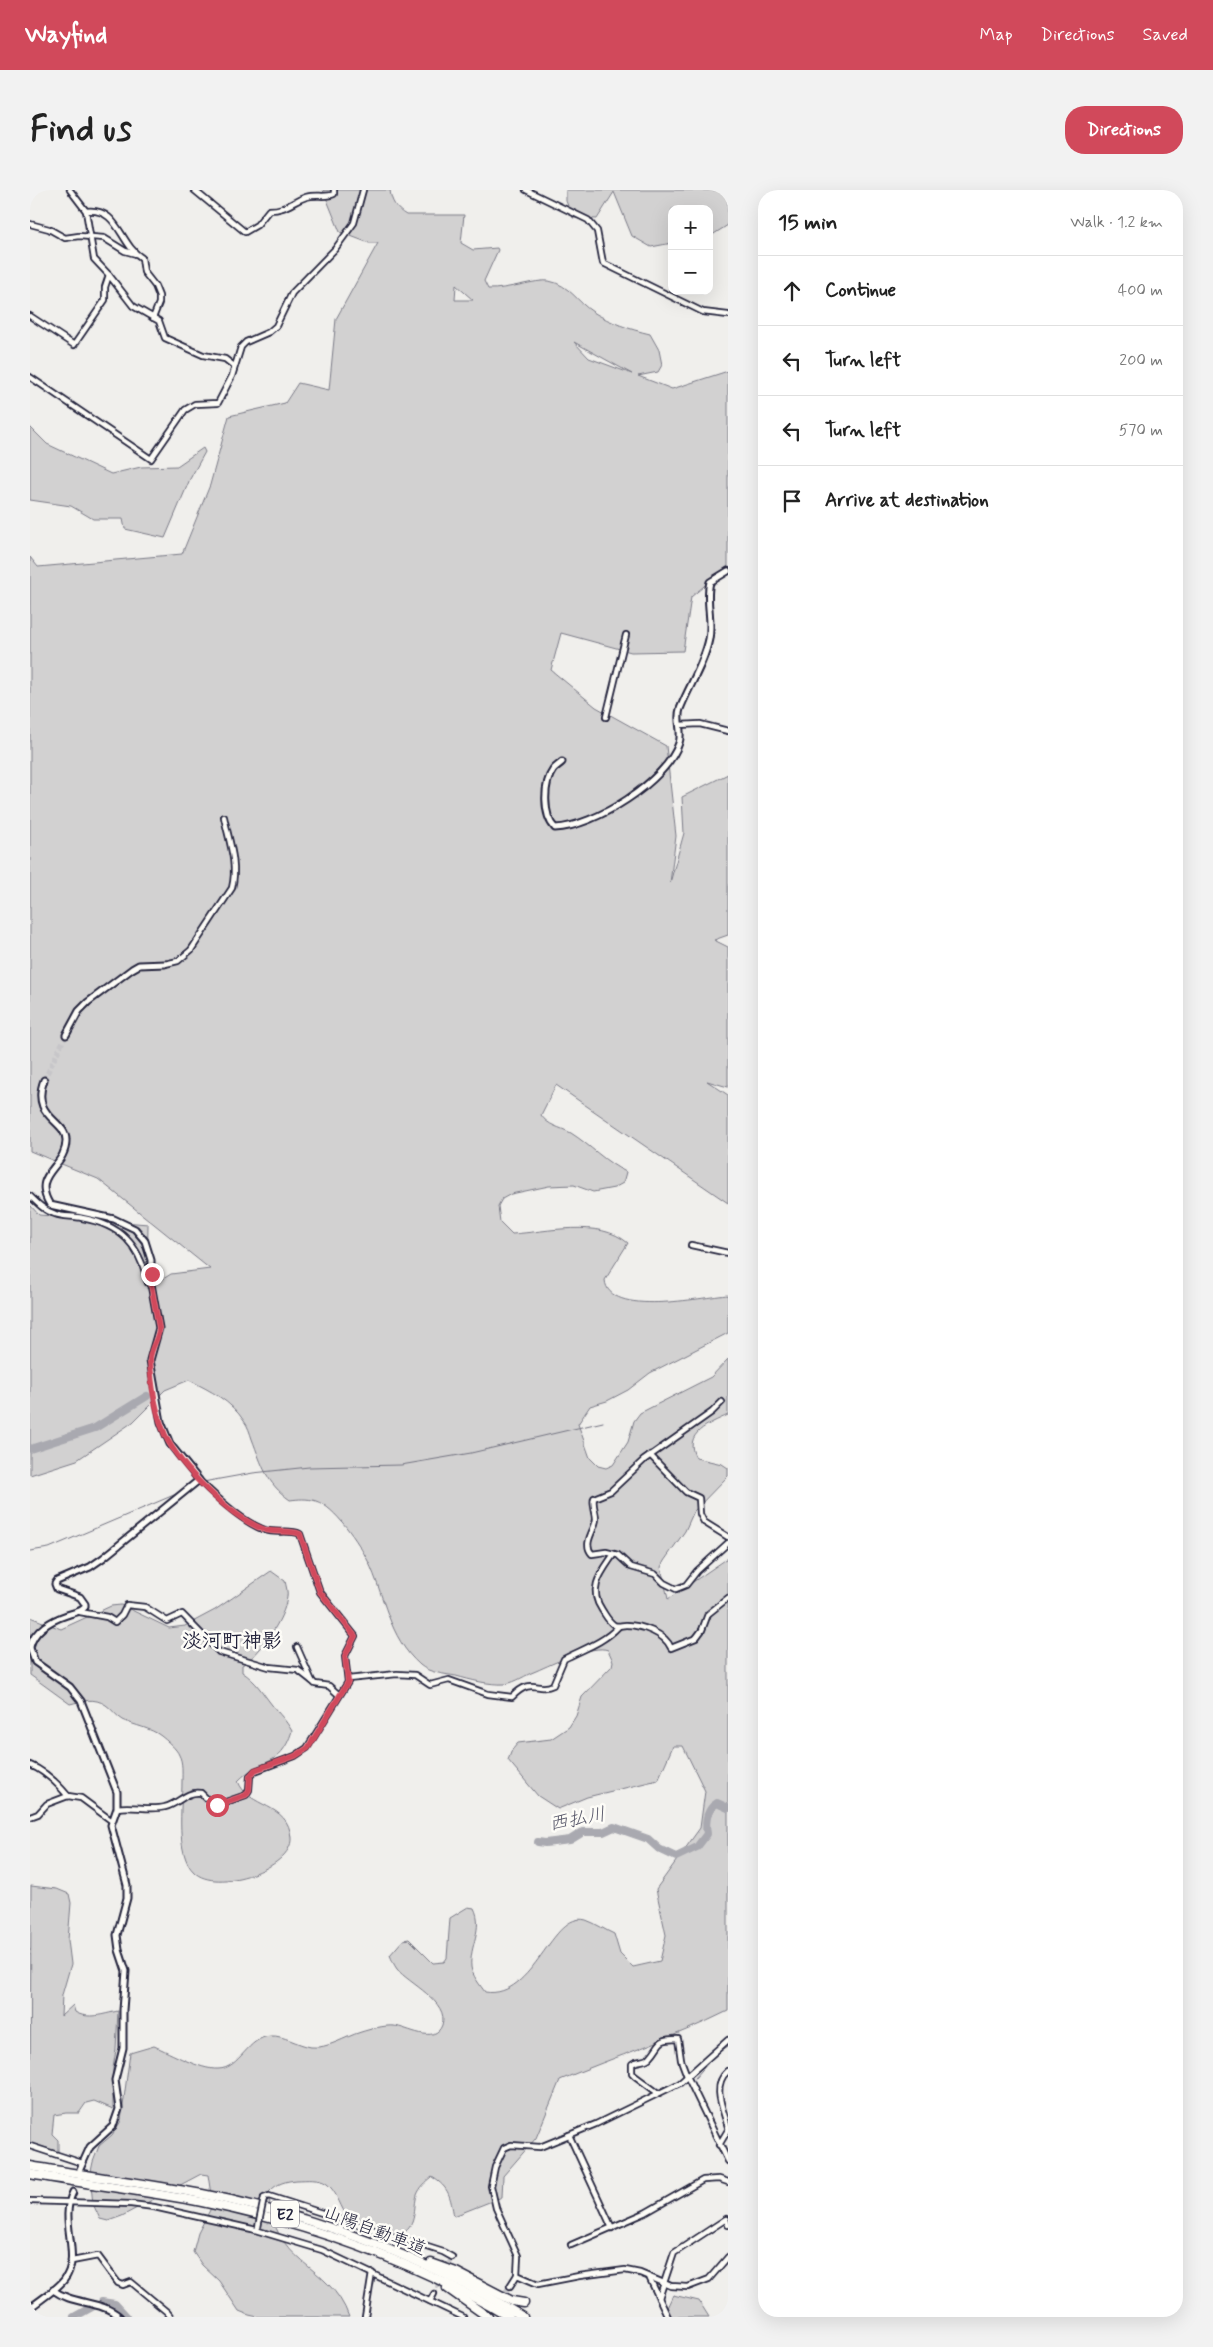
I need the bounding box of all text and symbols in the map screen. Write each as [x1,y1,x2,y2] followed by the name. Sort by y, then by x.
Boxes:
[25,20,107,51] text: Wayfind
[980,23,1013,47] text: Map
[1041,23,1115,47] text: Directions
[1143,23,1188,47] text: Saved
[1065,106,1183,154] button: Directions
[30,107,132,153] text: Find us
[668,205,713,295] map controls
[668,205,713,250] button: +
[778,209,838,237] text: 15 min
[1070,212,1163,233] text: Walk · 1.2 km
[668,250,713,295] button: −
[778,277,806,305] icon: ahead
[825,278,896,303] text: Continue
[1118,280,1163,301] text: 400 m
[778,347,806,375] icon: left
[825,348,901,373] text: Turn left
[1119,350,1163,371] text: 200 m
[778,417,806,445] icon: left
[825,418,901,443] text: Turn left
[1119,420,1163,441] text: 570 m
[778,487,806,515] icon: arrive
[825,488,989,513] text: Arrive at destination
[141,1263,164,1286] route end
[182,1628,282,1655] district label: 淡河町神影
[206,1794,229,1817] route start
[547,1802,608,1837] water label: 西払川
[271,2200,299,2228] road number: E2
[320,2200,429,2261] street label: 山陽自動車道

